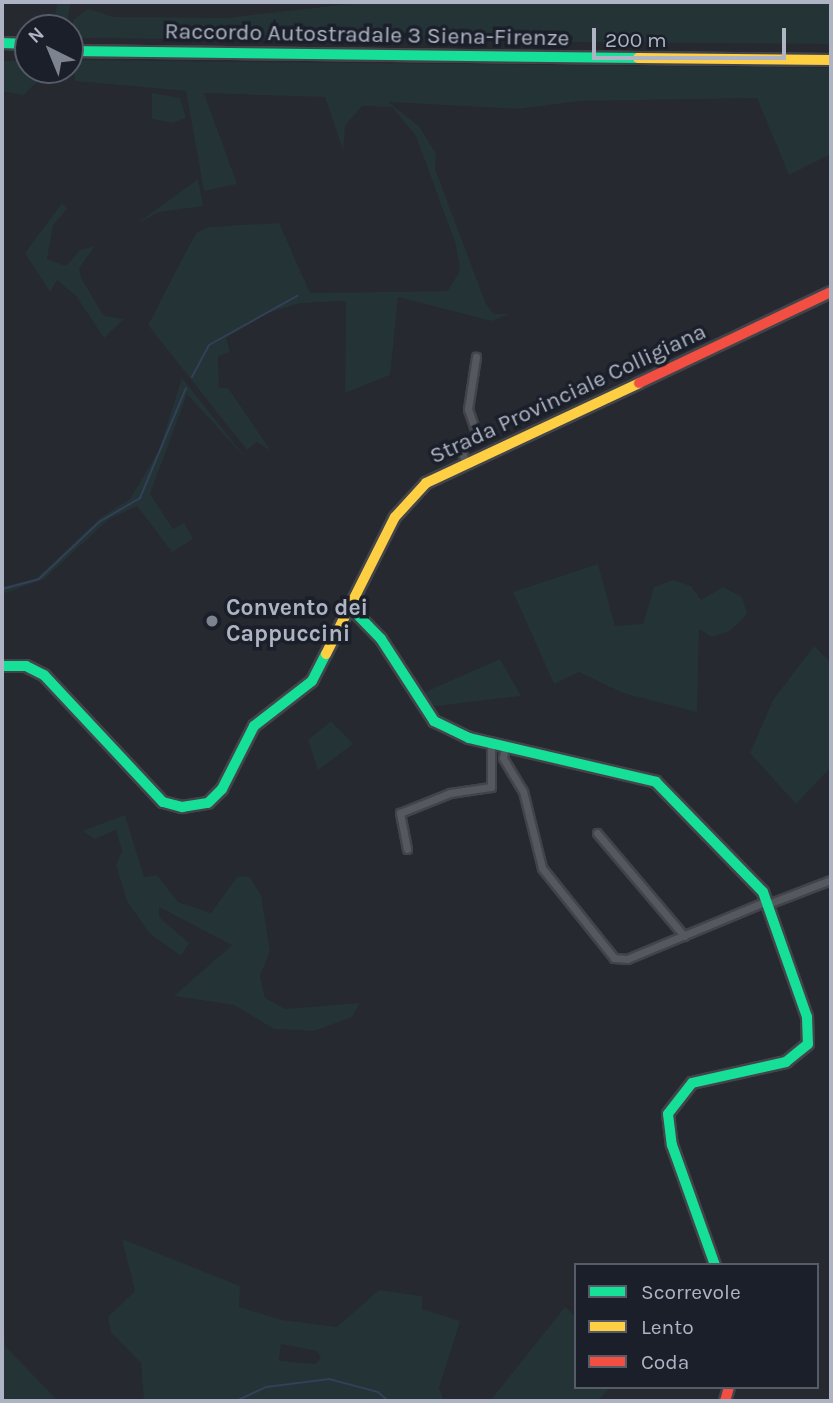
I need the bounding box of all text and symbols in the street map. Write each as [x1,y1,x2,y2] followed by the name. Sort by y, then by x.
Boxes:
[14,14,84,84] north arrow
[595,14,789,58] scale bar
[164,18,570,52] street label: Raccordo Autostradale 3 Siena-Firenze
[24,22,49,48] text: N
[605,28,667,52] text: 200 m
[425,318,711,470] street label: Strada Provinciale Colligiana
[226,594,368,648] place label: Convento dei Cappuccini
[204,613,220,629] marker: Convento dei Cappuccini
[574,1263,819,1389] legend
[641,1280,741,1304] text: Scorrevole
[641,1315,694,1339] text: Lento
[641,1350,689,1374] text: Coda

